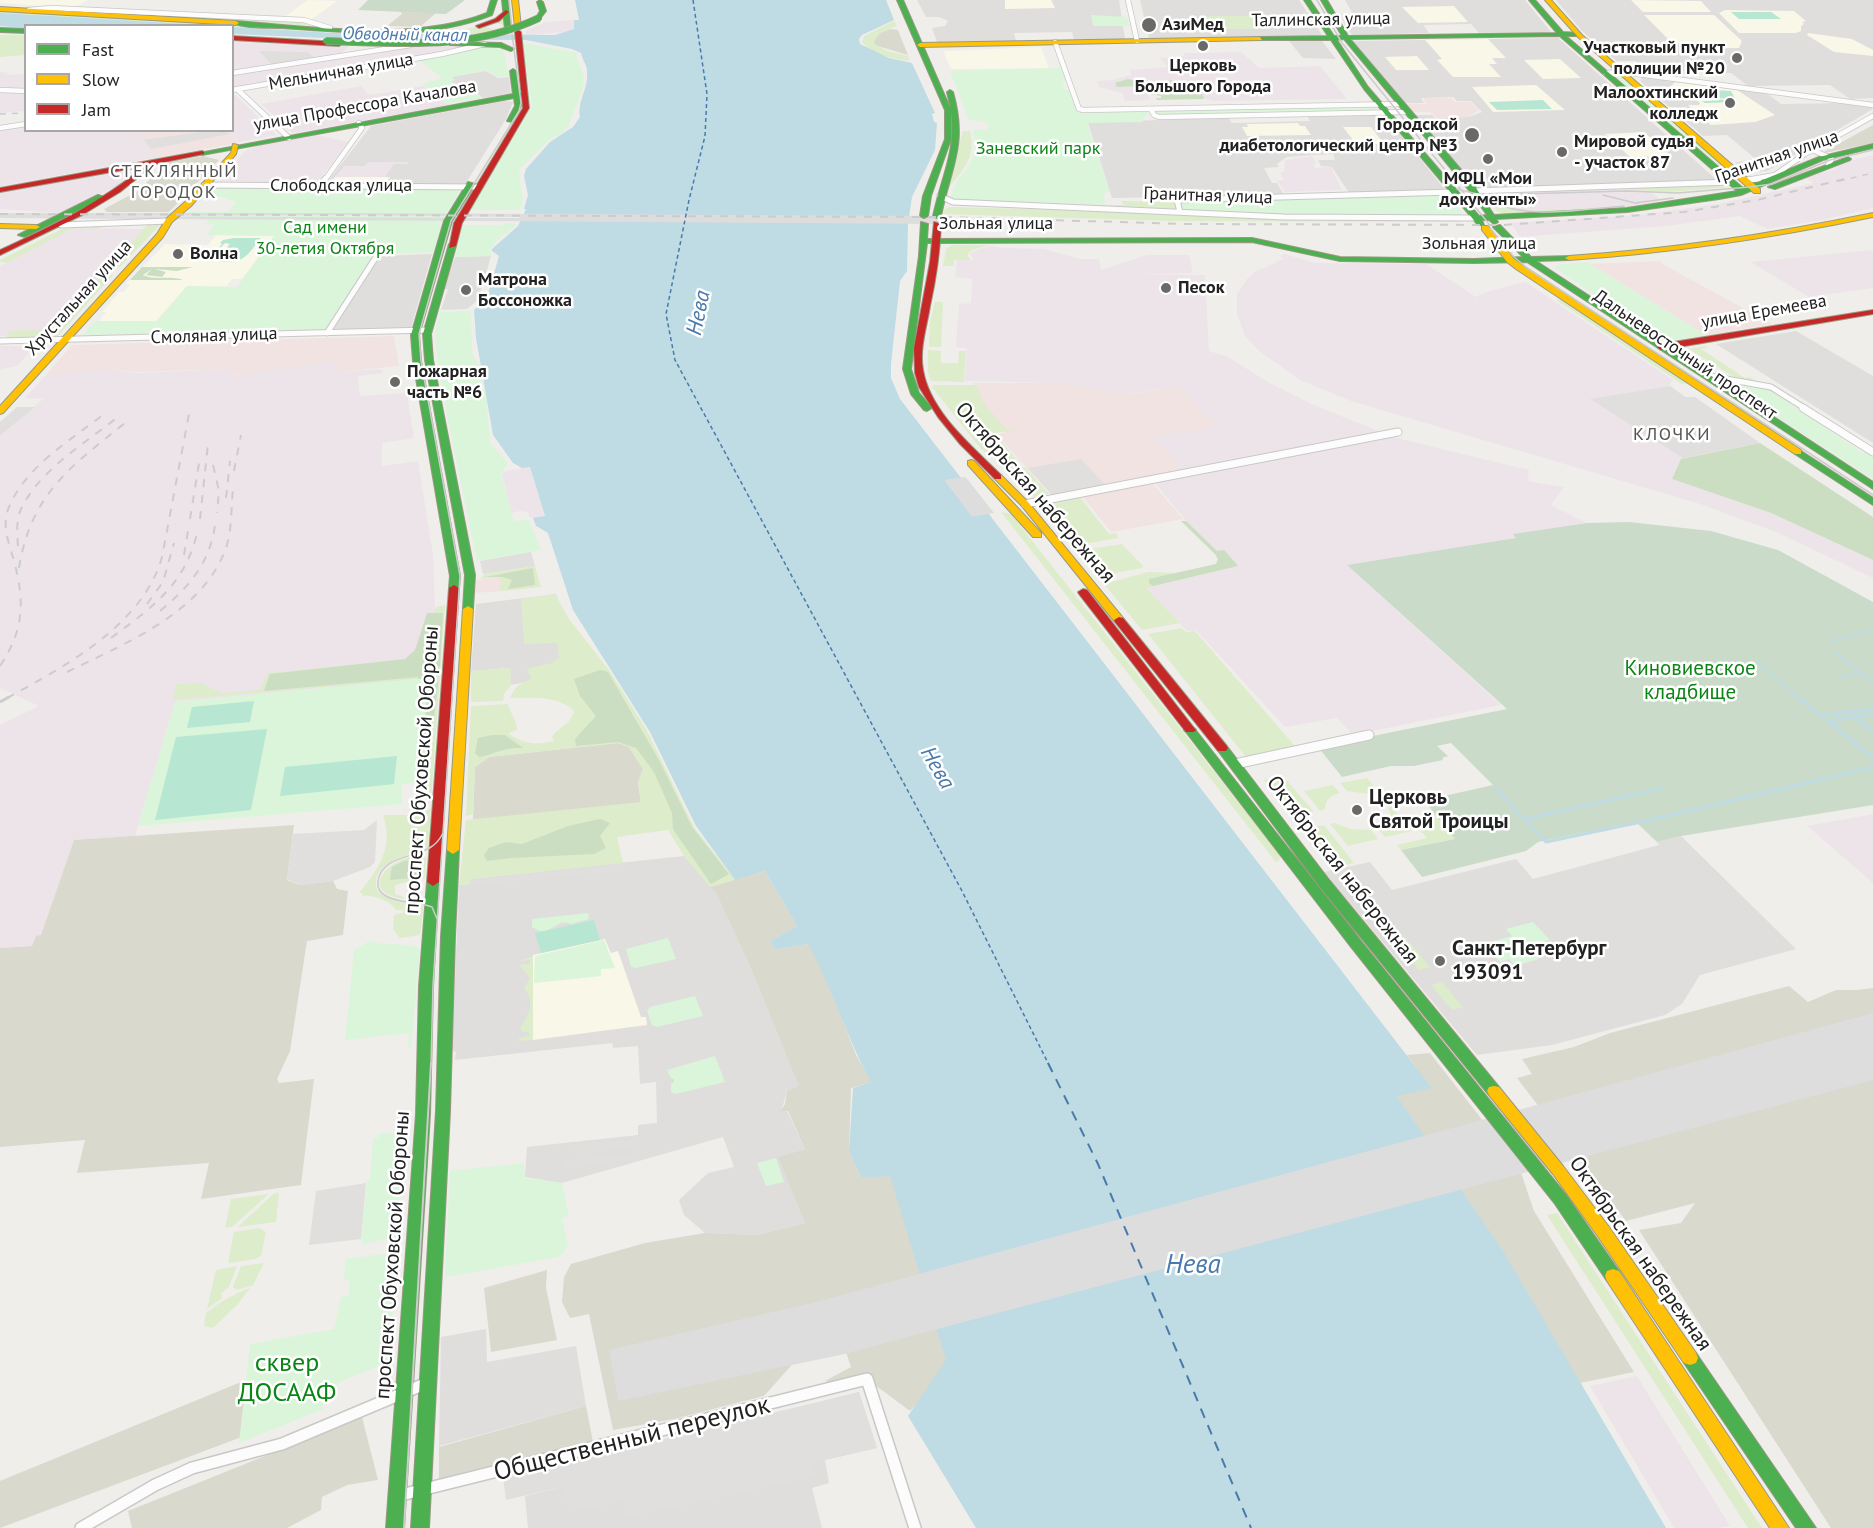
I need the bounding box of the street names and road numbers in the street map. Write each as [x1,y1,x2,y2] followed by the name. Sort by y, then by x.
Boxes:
[1251,8,1391,32] street label: Таллинская улица
[267,49,415,95] street label: Мельничная улица
[252,76,478,136] street label: улица Профессора Качалова
[1712,126,1842,188] street label: Гранитная улица
[270,175,412,197] street label: Слободская улица
[1143,183,1273,209] street label: Гранитная улица
[939,213,1053,235] street label: Зольная улица
[1422,233,1536,255] street label: Зольная улица
[21,236,137,360] street label: Хрустальная улица
[1589,285,1781,425] street label: Дальневосточный проспект
[1700,290,1828,334] street label: улица Еремеева
[150,323,278,349] street label: Смоляная улица
[950,397,1120,589] street label: Октябрьская набережная
[399,625,445,915] street label: проспект Обуховской Обороны
[1261,771,1423,969] street label: Октябрьская набережная
[370,1110,416,1400] street label: проспект Обуховской Обороны
[1563,1152,1717,1356] street label: Октябрьская набережная
[491,1390,773,1488] street label: Общественный переулок

